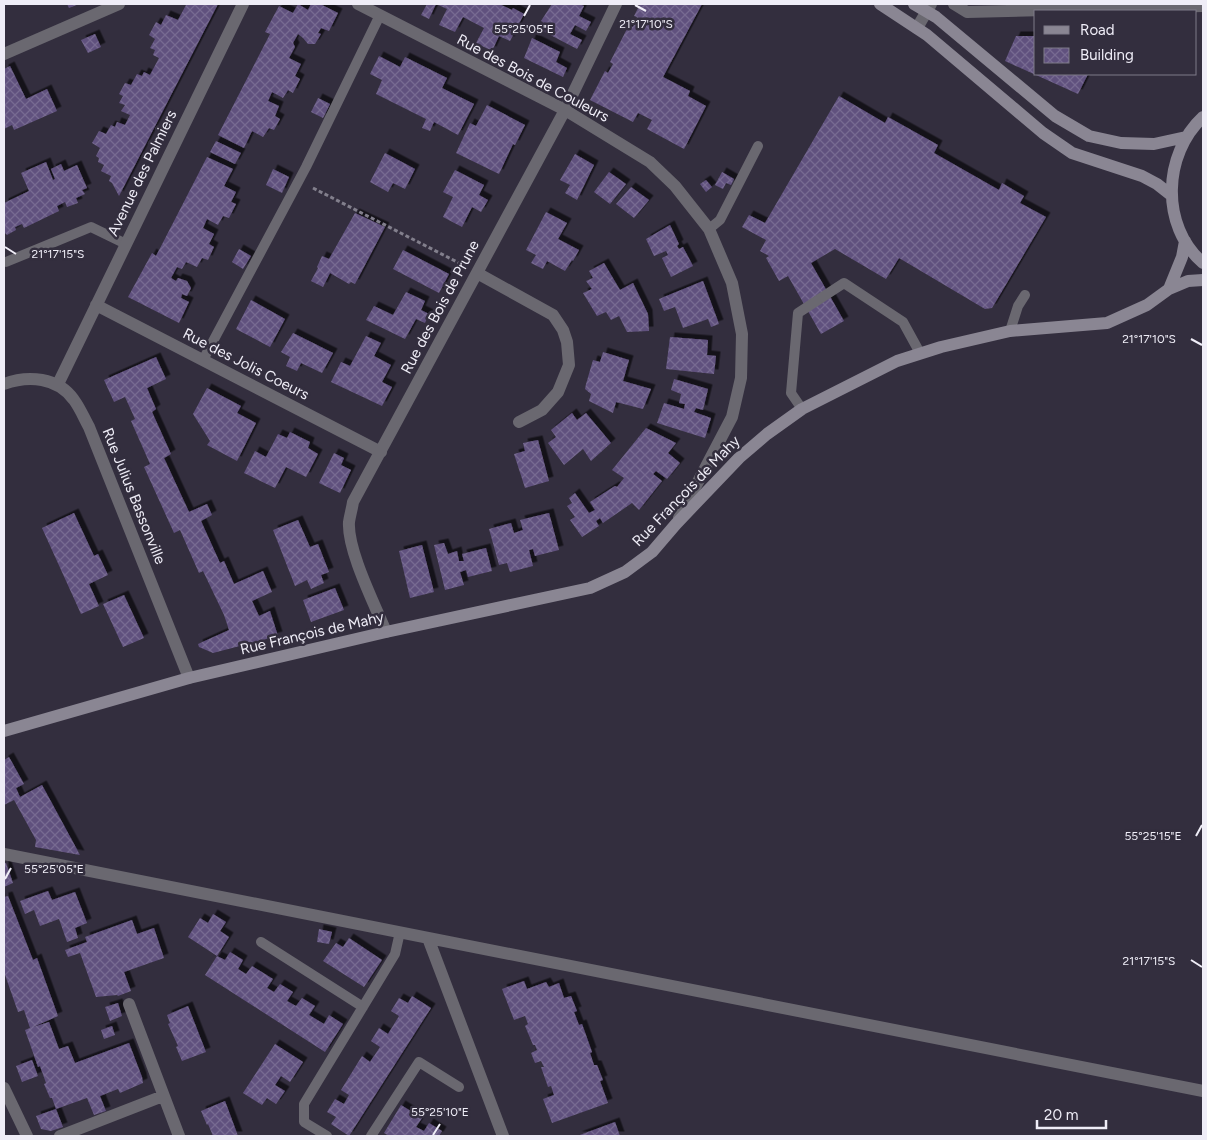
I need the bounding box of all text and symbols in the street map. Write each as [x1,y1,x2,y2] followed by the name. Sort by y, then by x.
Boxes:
[1034,10,1197,75] legend
[619,17,673,31] text: 21°17'10"S
[1080,21,1115,39] text: Road
[494,22,554,36] text: 55°25'05"E
[454,30,612,126] street label: Rue des Bois de Couleurs
[1080,46,1134,64] text: Building
[104,107,180,239] street label: Avenue des Palmiers
[397,237,483,377] street label: Rue des Bois de Prune
[32,247,84,261] text: 21°17'15"S
[180,324,312,404] street label: Rue des Jolis Coeurs
[1122,332,1176,346] text: 21°17'10"S
[98,425,170,567] street label: Rue Julius Bassonville
[629,432,744,550] street label: Rue François de Mahy
[238,608,386,658] street label: Rue François de Mahy
[1124,829,1182,843] text: 55°25'15"E
[24,862,84,876] text: 55°25'05"E
[1123,954,1175,968] text: 21°17'15"S
[1037,1098,1106,1130] scale bar
[411,1105,469,1119] text: 55°25'10"E
[1044,1106,1078,1124] text: 20 m

